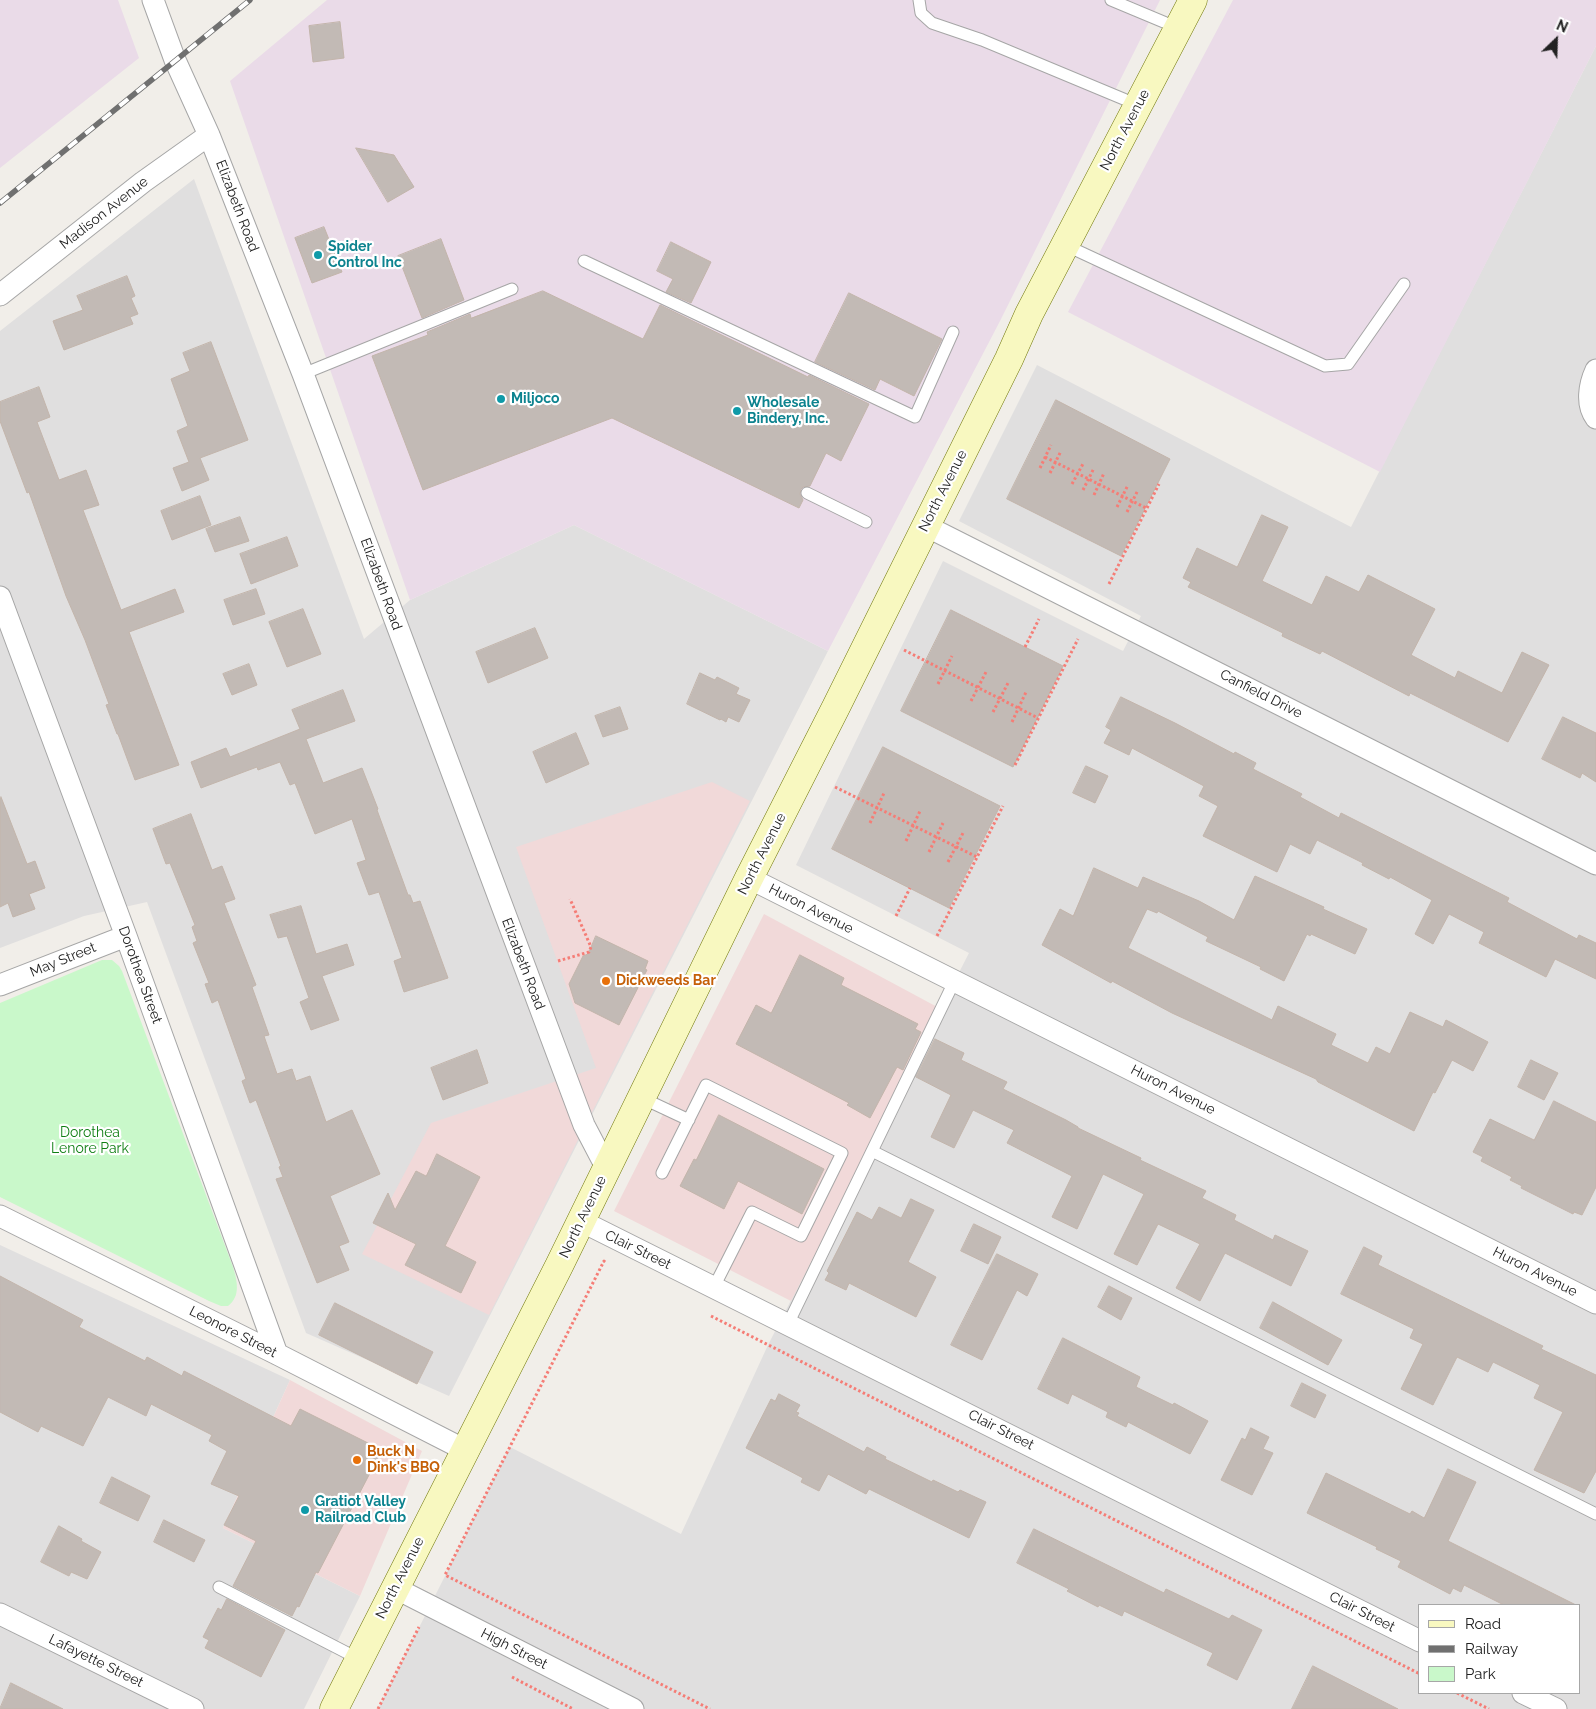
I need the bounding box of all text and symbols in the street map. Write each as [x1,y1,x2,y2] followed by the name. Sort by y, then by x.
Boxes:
[1531,15,1581,65] north arrow
[1554,17,1570,36] text: N
[1097,87,1153,173] street label: North Avenue
[212,158,262,254] street label: Elizabeth Road
[56,173,152,253] street label: Madison Avenue
[328,239,402,272] place label: Spider Control Inc
[312,249,324,261] marker: Spider Control Inc
[511,391,560,407] place label: Miljoco
[495,393,507,405] marker: Miljoco
[747,395,828,428] place label: Wholesale Bindery, Inc.
[731,405,743,417] marker: Wholesale Bindery, Inc.
[915,447,971,535] street label: North Avenue
[357,536,405,632] street label: Elizabeth Road
[1217,666,1305,722] street label: Canfield Drive
[734,810,790,898] street label: North Avenue
[766,881,856,937] street label: Huron Avenue
[498,916,548,1012] street label: Elizabeth Road
[115,924,165,1026] street label: Dorothea Street
[28,939,98,981] street label: May Street
[616,973,716,989] place label: Dickweeds Bar
[600,975,612,987] marker: Dickweeds Bar
[1128,1062,1218,1118] street label: Huron Avenue
[51,1125,129,1158] park label: Dorothea Lenore Park
[556,1173,610,1261] street label: North Avenue
[602,1227,674,1273] street label: Clair Street
[1490,1244,1580,1300] street label: Huron Avenue
[186,1303,280,1361] street label: Leonore Street
[965,1406,1037,1454] street label: Clair Street
[367,1444,440,1476] place label: Buck N Dink's BBQ
[351,1454,363,1466] marker: Buck N Dink's BBQ
[315,1494,406,1526] place label: Gratiot Valley Railroad Club
[299,1504,311,1516] marker: Gratiot Valley Railroad Club
[372,1534,428,1622] street label: North Avenue
[1326,1588,1398,1636] street label: Clair Street
[1418,1604,1581,1694] legend
[1465,1615,1501,1633] text: Road
[478,1625,550,1673] street label: High Street
[46,1631,146,1691] street label: Lafayette Street
[1465,1640,1518,1658] text: Railway
[1465,1665,1496,1683] text: Park

